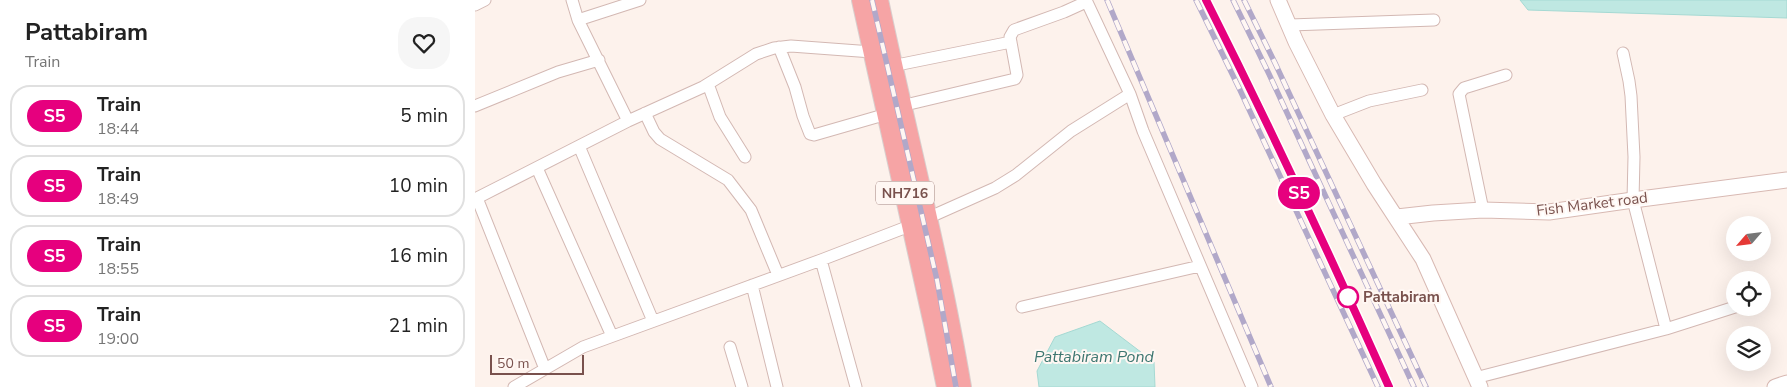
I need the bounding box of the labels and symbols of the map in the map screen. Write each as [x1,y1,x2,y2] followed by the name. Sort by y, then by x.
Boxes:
[1277,177,1321,209] line badge: S5
[876,182,934,204] road number: NH716
[1535,187,1649,221] street label: Fish Market road
[1726,216,1771,261] north arrow
[1337,286,1359,308] marker: Pattabiram
[1363,287,1440,307] place label: Pattabiram
[1034,346,1155,368] water label: Pattabiram Pond
[490,352,584,375] scale bar

